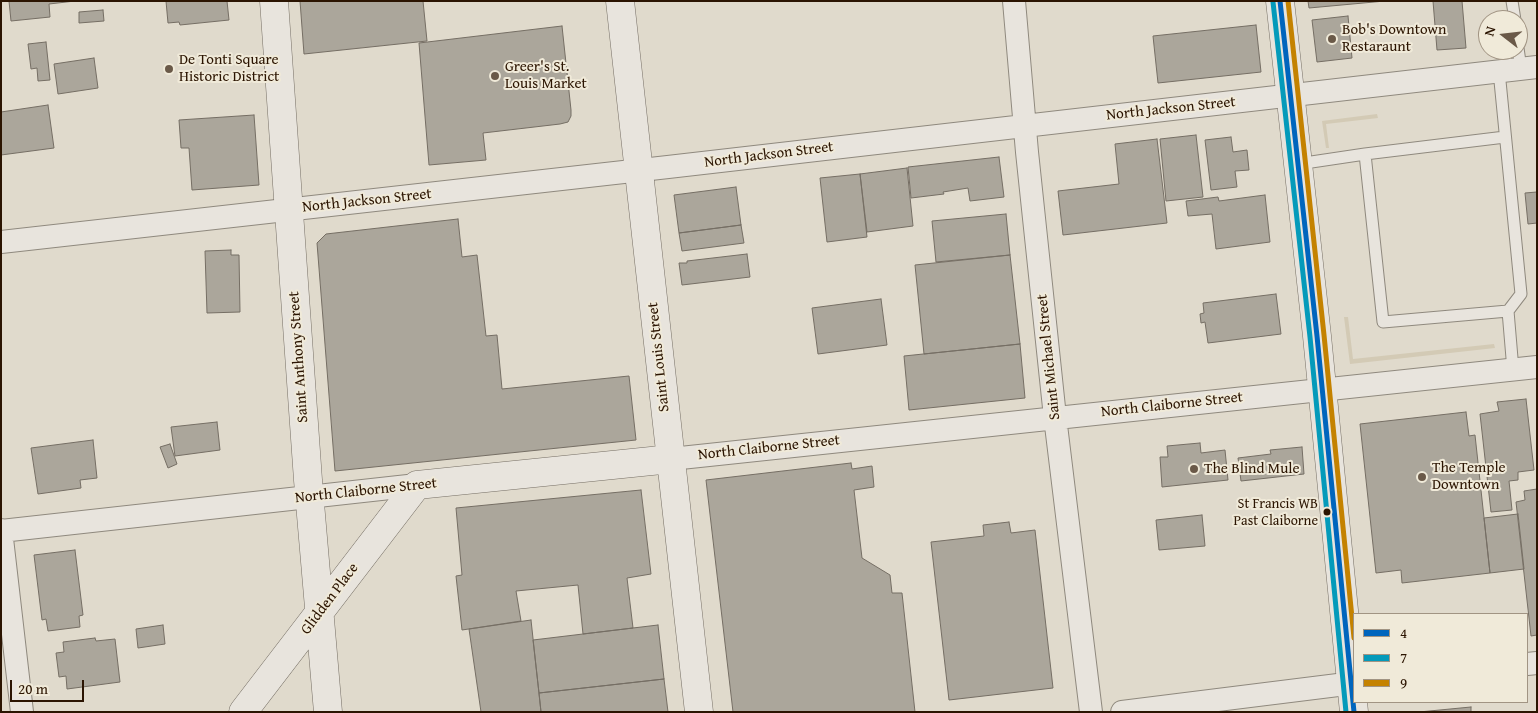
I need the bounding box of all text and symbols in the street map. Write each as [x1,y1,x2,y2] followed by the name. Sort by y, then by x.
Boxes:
[1478,10,1528,60] north arrow
[1342,21,1446,56] place label: Bob's Downtown Restaraunt
[1479,24,1500,38] text: N
[1326,33,1338,45] marker: Bob's Downtown Restaraunt
[179,51,279,86] place label: De Tonti Square Historic District
[505,58,587,93] place label: Greer's St. Louis Market
[163,63,175,75] marker: De Tonti Square Historic District
[489,70,501,82] marker: Greer's St. Louis Market
[1106,93,1236,125] street label: North Jackson Street
[703,138,835,172] street label: North Jackson Street
[302,185,432,217] street label: North Jackson Street
[285,291,313,423] street label: Saint Anthony Street
[1033,293,1065,421] street label: Saint Michael Street
[644,301,674,413] street label: Saint Louis Street
[1100,389,1244,421] street label: North Claiborne Street
[697,432,841,464] street label: North Claiborne Street
[1432,459,1506,494] place label: The Temple Downtown
[1204,460,1299,478] place label: The Blind Mule
[1188,463,1200,475] marker: The Blind Mule
[1416,471,1428,483] marker: The Temple Downtown
[294,475,438,507] street label: North Claiborne Street
[1234,496,1318,528] place label: St Francis WB Past Claiborne
[1322,507,1332,517] marker: St Francis WB Past Claiborne
[297,560,363,638] street label: Glidden Place
[1353,613,1528,703] legend
[1400,622,1407,643] text: 4
[1400,647,1407,668] text: 7
[12,670,86,702] scale bar
[1400,672,1407,693] text: 9
[18,678,48,699] text: 20 m

